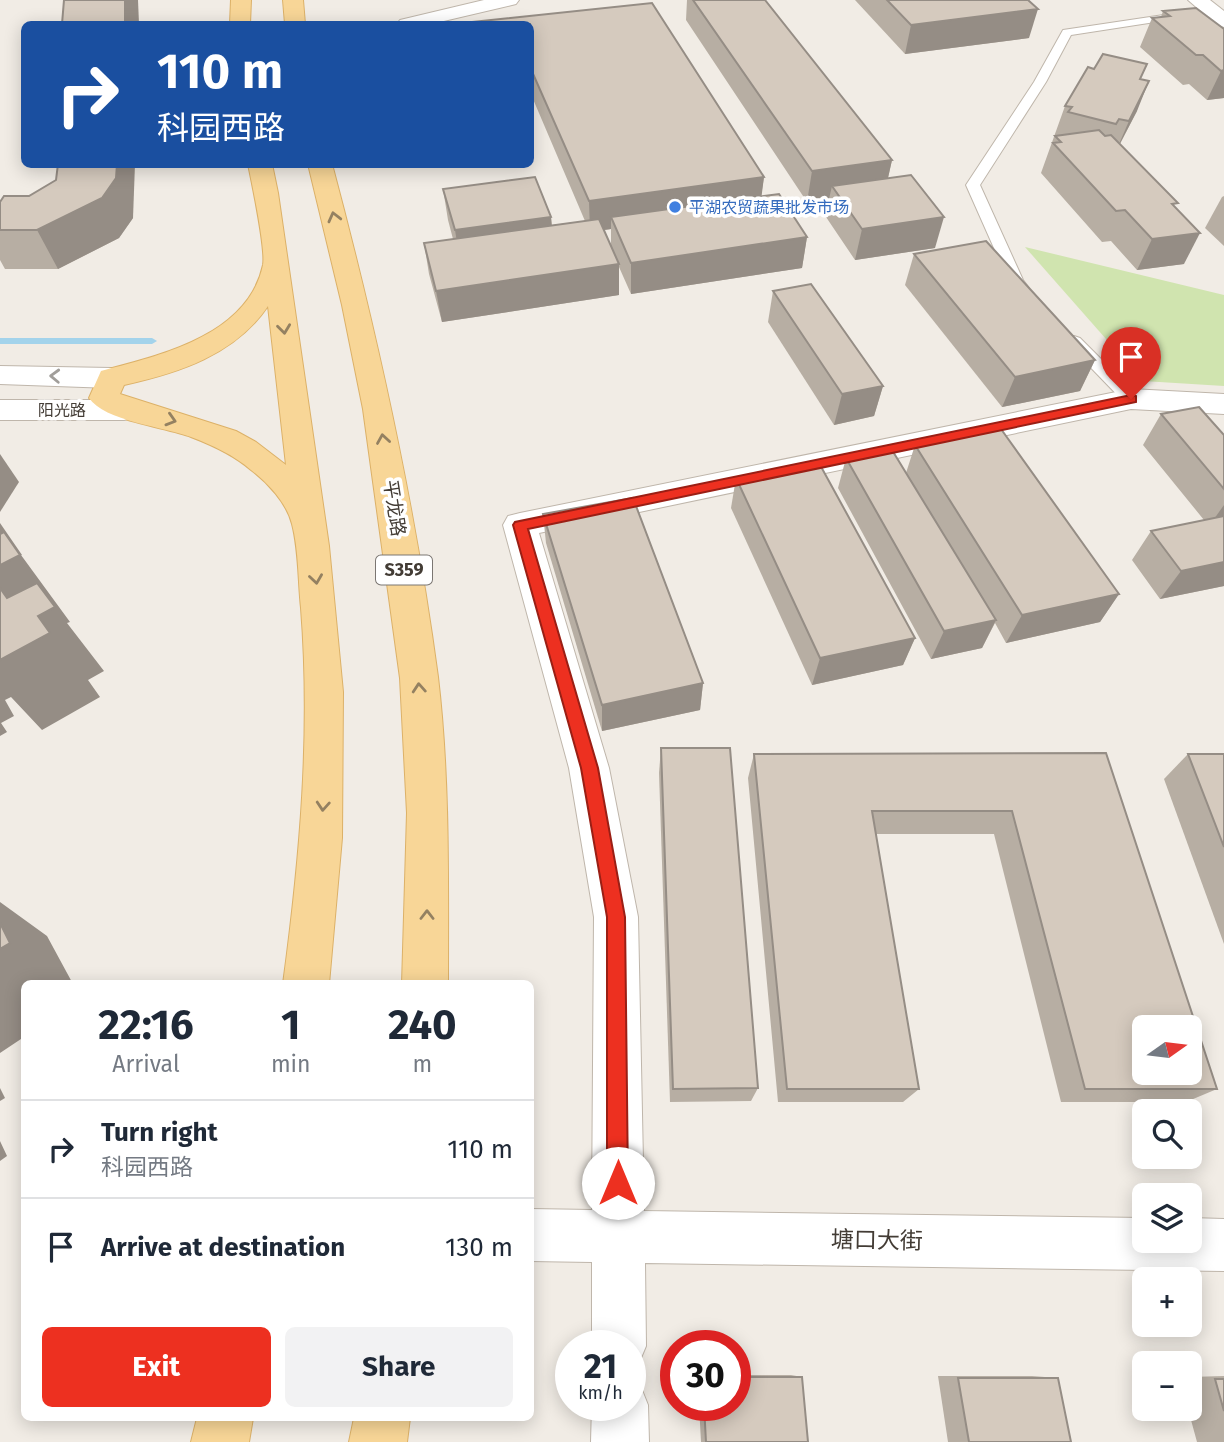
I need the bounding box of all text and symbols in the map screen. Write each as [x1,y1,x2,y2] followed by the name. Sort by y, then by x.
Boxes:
[157,42,283,101] text: 110 m
[42,49,133,140] icon: right
[157,109,285,147] text: 科园西路
[689,198,849,217] place label: 平湖农贸蔬果批发市场
[667,199,683,215] marker: 平湖农贸蔬果批发市场
[328,211,342,223] one-way arrow
[276,323,291,335] one-way arrow
[1101,327,1161,399] pin
[1112,338,1150,376] icon: arrive
[50,368,60,384] one-way arrow
[38,401,86,420] street label: 阳光路
[165,412,177,427] one-way arrow
[376,433,391,445] one-way arrow
[379,478,410,538] street label: 平龙路
[376,556,432,584] road number: S359
[309,573,324,585] one-way arrow
[412,682,427,693] one-way arrow
[315,801,330,812] one-way arrow
[419,910,435,920] one-way arrow
[98,1000,194,1050] text: 22:16
[281,1000,300,1050] text: 1
[388,1000,457,1050] text: 240
[1132,1015,1202,1085] north arrow
[1132,1015,1202,1421] map controls
[112,1050,180,1078] text: Arrival
[271,1050,311,1078] text: min
[412,1050,432,1078] text: m
[1132,1099,1202,1169] button: search
[101,1117,218,1148] text: Turn right
[42,1130,80,1168] icon: right
[447,1134,513,1165] text: 110 m
[581,1146,655,1220] position arrow
[101,1153,193,1181] text: 科园西路
[1132,1183,1202,1253] button: layers
[831,1225,923,1255] street label: 塘口大街
[42,1228,80,1266] icon: arrive
[101,1232,345,1263] text: Arrive at destination
[445,1232,513,1263] text: 130 m
[1132,1267,1202,1337] button: +
[42,1327,271,1407] button: Exit
[285,1327,513,1407] button: Share
[660,1330,751,1421] speed limit sign: 30
[584,1345,617,1387] text: 21
[1132,1351,1202,1421] button: −
[578,1382,623,1404] text: km/h

